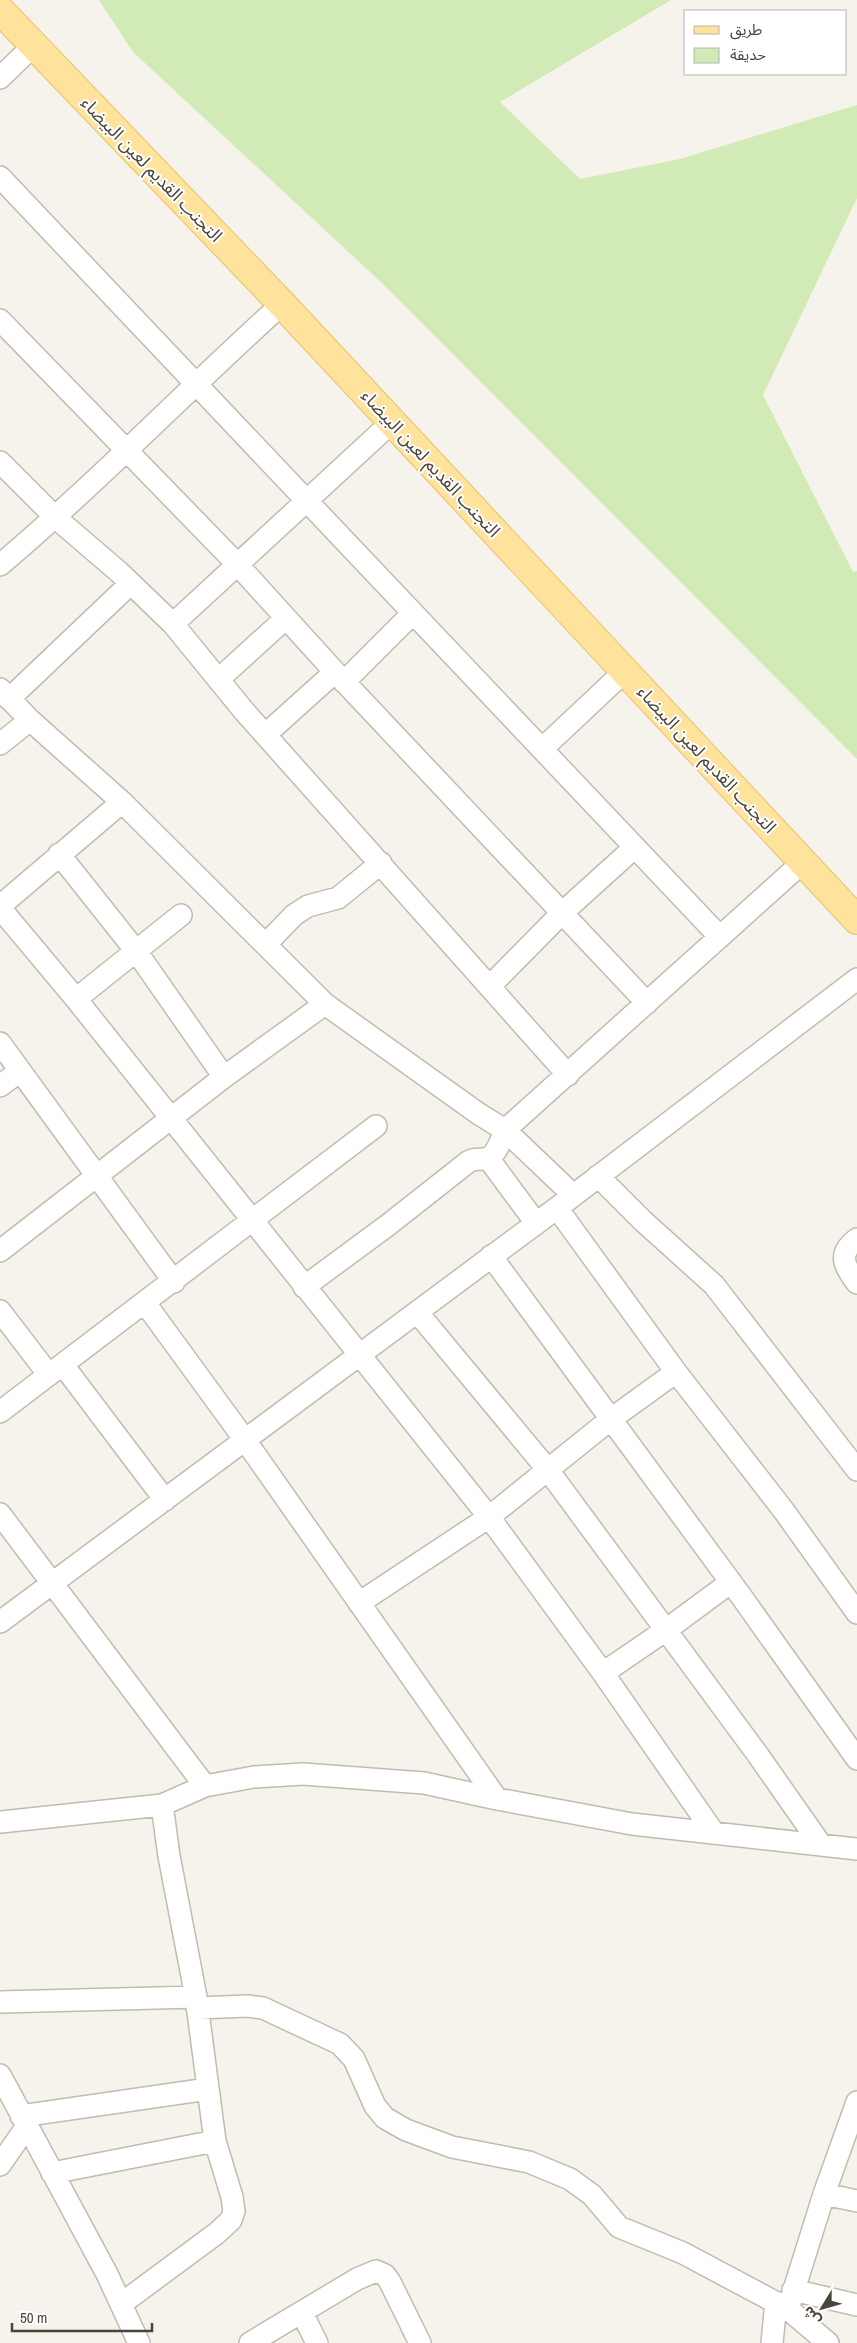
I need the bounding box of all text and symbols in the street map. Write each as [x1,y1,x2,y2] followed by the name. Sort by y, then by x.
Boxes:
[684,10,847,75] legend
[730,19,762,40] text: طريق
[730,44,766,65] text: حديقة
[75,91,228,248] street label: التجنب القديم لعين البيضاء
[355,384,506,543] street label: التجنب القديم لعين البيضاء
[631,680,782,839] street label: التجنب القديم لعين البيضاء
[797,2283,847,2333] north arrow
[12,2300,152,2332] scale bar
[799,2303,825,2329] text: ش
[20,2307,47,2328] text: 50 m

